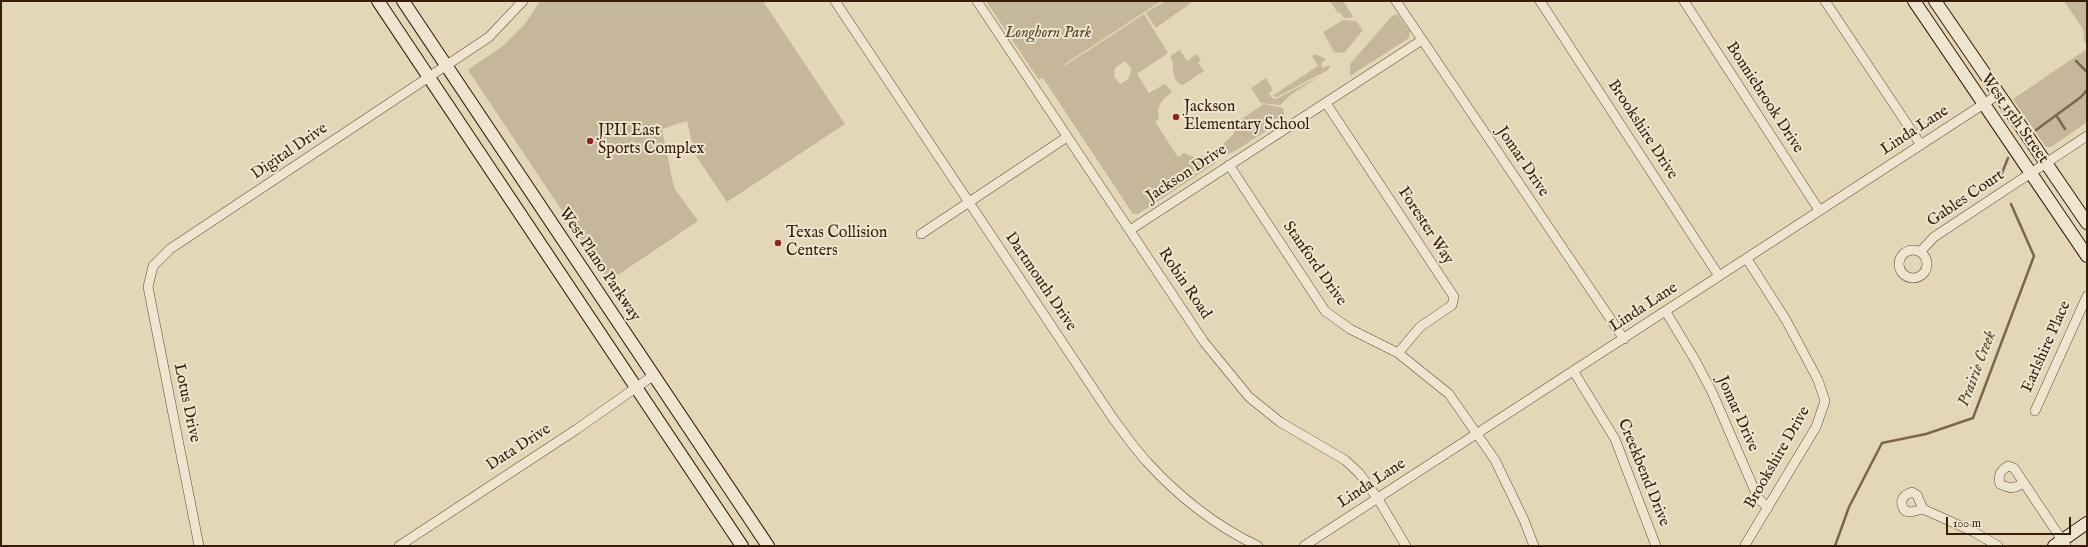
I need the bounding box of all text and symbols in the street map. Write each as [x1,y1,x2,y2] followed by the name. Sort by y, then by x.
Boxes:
[1005,24,1091,44] park label: Longhorn Park
[1721,39,1807,157] street label: Bonniebrook Drive
[1976,70,2052,168] street label: West 15th Street
[1603,77,1681,183] street label: Brookshire Drive
[1184,98,1310,136] place label: Jackson Elementary School
[1877,102,1953,160] street label: Linda Lane
[1171,112,1181,122] marker: Jackson Elementary School
[248,120,332,184] street label: Digital Drive
[598,122,704,160] place label: JPII East Sports Complex
[1491,123,1553,201] street label: Jomar Drive
[585,136,595,146] marker: JPII East Sports Complex
[1143,141,1231,207] street label: Jackson Drive
[1924,166,2008,232] street label: Gables Court
[1393,184,1457,268] street label: Forester Way
[554,204,644,326] street label: West Plano Parkway
[1278,218,1350,310] street label: Stanford Drive
[786,224,887,262] place label: Texas Collision Centers
[1000,229,1080,335] street label: Dartmouth Drive
[773,238,783,248] marker: Texas Collision Centers
[1153,245,1215,323] street label: Robin Road
[1606,279,1682,337] street label: Linda Lane
[2018,298,2076,396] street label: Earlshire Place
[1954,328,2002,410] water label: Prairie Creek
[168,362,204,444] street label: Lotus Drive
[1712,373,1762,455] street label: Jomar Drive
[1741,404,1815,512] street label: Brookshire Drive
[1613,416,1673,530] street label: Creekbend Drive
[483,420,555,476] street label: Data Drive
[1334,455,1410,513] street label: Linda Lane
[1948,509,2073,535] scale bar
[1953,516,1981,531] text: 100 m

